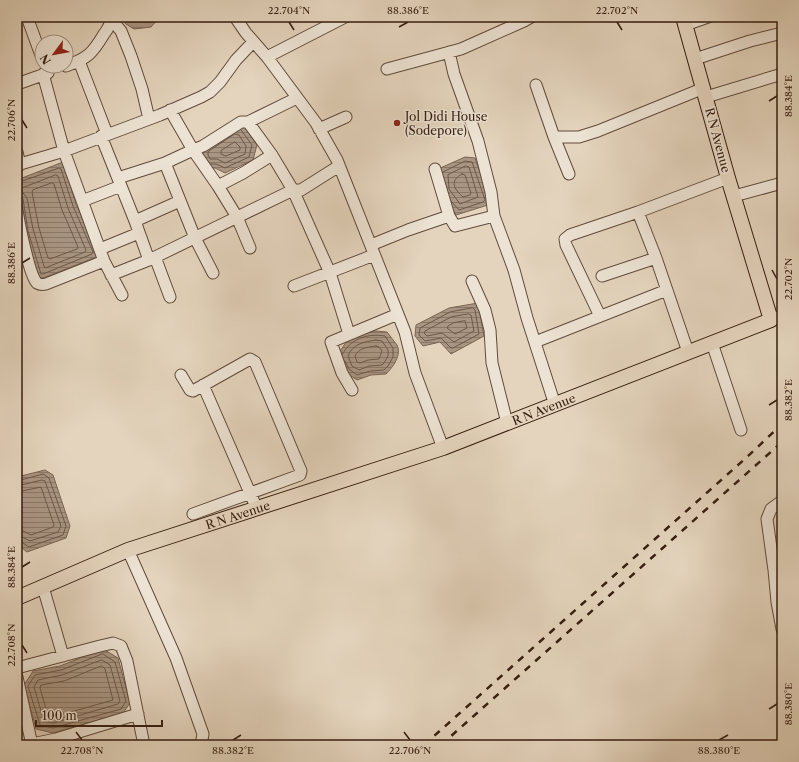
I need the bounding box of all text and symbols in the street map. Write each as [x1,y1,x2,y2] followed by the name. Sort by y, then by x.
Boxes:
[268,4,310,17] text: 22.704°N
[387,4,429,17] text: 88.386°E
[596,4,638,17] text: 22.702°N
[34,34,74,74] north arrow
[37,51,54,67] text: N
[782,75,795,117] text: 88.384°E
[5,99,18,141] text: 22.706°N
[702,106,734,174] street label: R N Avenue
[403,109,488,138] place label: Jol Didi House (Sodepore)
[392,118,402,128] marker: Jol Didi House (Sodepore)
[5,242,18,284] text: 88.386°E
[782,258,795,300] text: 22.702°N
[782,379,795,421] text: 88.382°E
[510,390,578,428] street label: R N Avenue
[203,497,272,532] street label: R N Avenue
[5,546,18,588] text: 88.384°E
[5,624,18,666] text: 22.708°N
[782,683,795,725] text: 88.380°E
[36,702,162,728] scale bar
[42,708,77,723] text: 100 m
[61,744,103,757] text: 22.708°N
[212,744,254,757] text: 88.382°E
[389,744,431,757] text: 22.706°N
[698,744,740,757] text: 88.380°E

